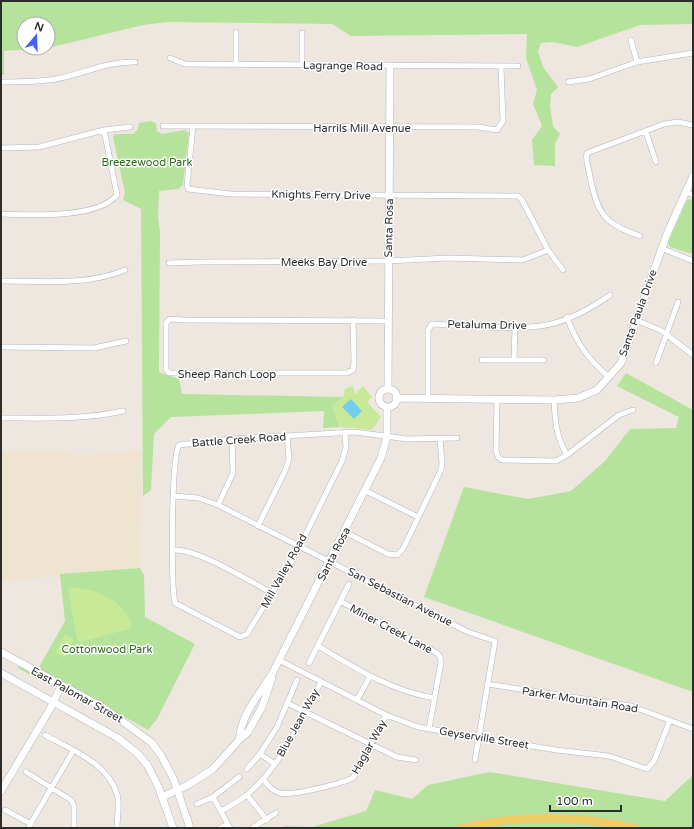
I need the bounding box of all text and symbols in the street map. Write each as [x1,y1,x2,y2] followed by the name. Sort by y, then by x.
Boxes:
[16,16,56,56] north arrow
[33,19,45,35] text: N
[303,59,383,73] street label: Lagrange Road
[313,122,411,135] street label: Harrils Mill Avenue
[101,156,193,169] park label: Breezewood Park
[271,188,371,202] street label: Knights Ferry Drive
[382,199,396,257] street label: Santa Rosa
[281,256,367,269] street label: Meeks Bay Drive
[616,268,660,358] street label: Santa Paula Drive
[447,318,527,332] street label: Petaluma Drive
[178,368,276,381] street label: Sheep Ranch Loop
[191,430,287,450] street label: Battle Creek Road
[315,525,353,583] street label: Santa Rosa
[258,532,310,610] street label: Mill Valley Road
[345,565,455,629] street label: San Sebastian Avenue
[347,602,435,656] street label: Miner Creek Lane
[61,643,153,656] park label: Cottonwood Park
[29,664,125,726] street label: East Palomar Street
[521,684,639,716] street label: Parker Mountain Road
[274,687,322,759] street label: Blue Jean Way
[349,717,389,776] street label: Haglar Way
[438,724,530,752] street label: Geyserville Street
[550,787,621,813] scale bar
[556,794,593,808] text: 100 m

